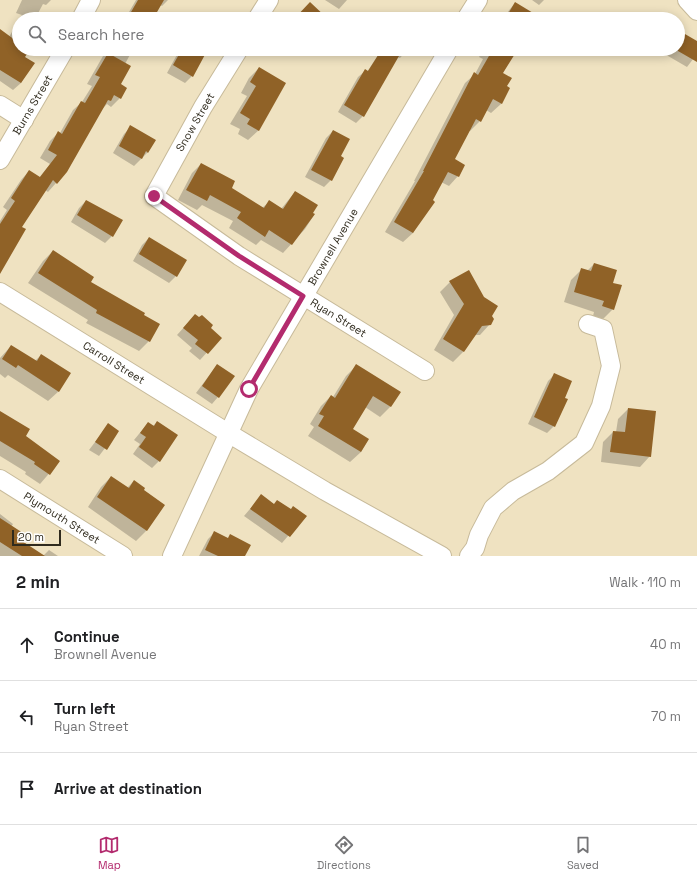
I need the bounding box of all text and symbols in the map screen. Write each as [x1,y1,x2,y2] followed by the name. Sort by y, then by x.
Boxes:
[12,12,685,56] search box
[26,23,48,45] icon: search
[58,25,144,44] text: Search here
[9,72,55,137] street label: Burns Street
[173,90,217,154] street label: Snow Street
[145,187,163,205] route end
[305,206,361,288] street label: Brownell Avenue
[308,295,369,340] street label: Ryan Street
[80,338,148,387] street label: Carroll Street
[240,380,258,398] route start
[21,489,103,547] street label: Plymouth Street
[12,528,61,547] scale bar
[18,530,44,544] text: 20 m
[16,571,60,593] text: 2 min
[609,574,681,591] text: Walk · 110 m
[54,627,120,646] text: Continue
[16,634,38,656] icon: ahead
[650,636,681,653] text: 40 m
[54,646,157,663] text: Brownell Avenue
[54,699,116,718] text: Turn left
[16,706,38,728] icon: left
[651,708,681,725] text: 70 m
[54,718,129,735] text: Ryan Street
[16,778,38,800] icon: arrive
[54,779,202,798] text: Arrive at destination
[98,834,121,872] tab: Map
[317,834,371,872] tab: Directions
[567,834,599,872] tab: Saved

